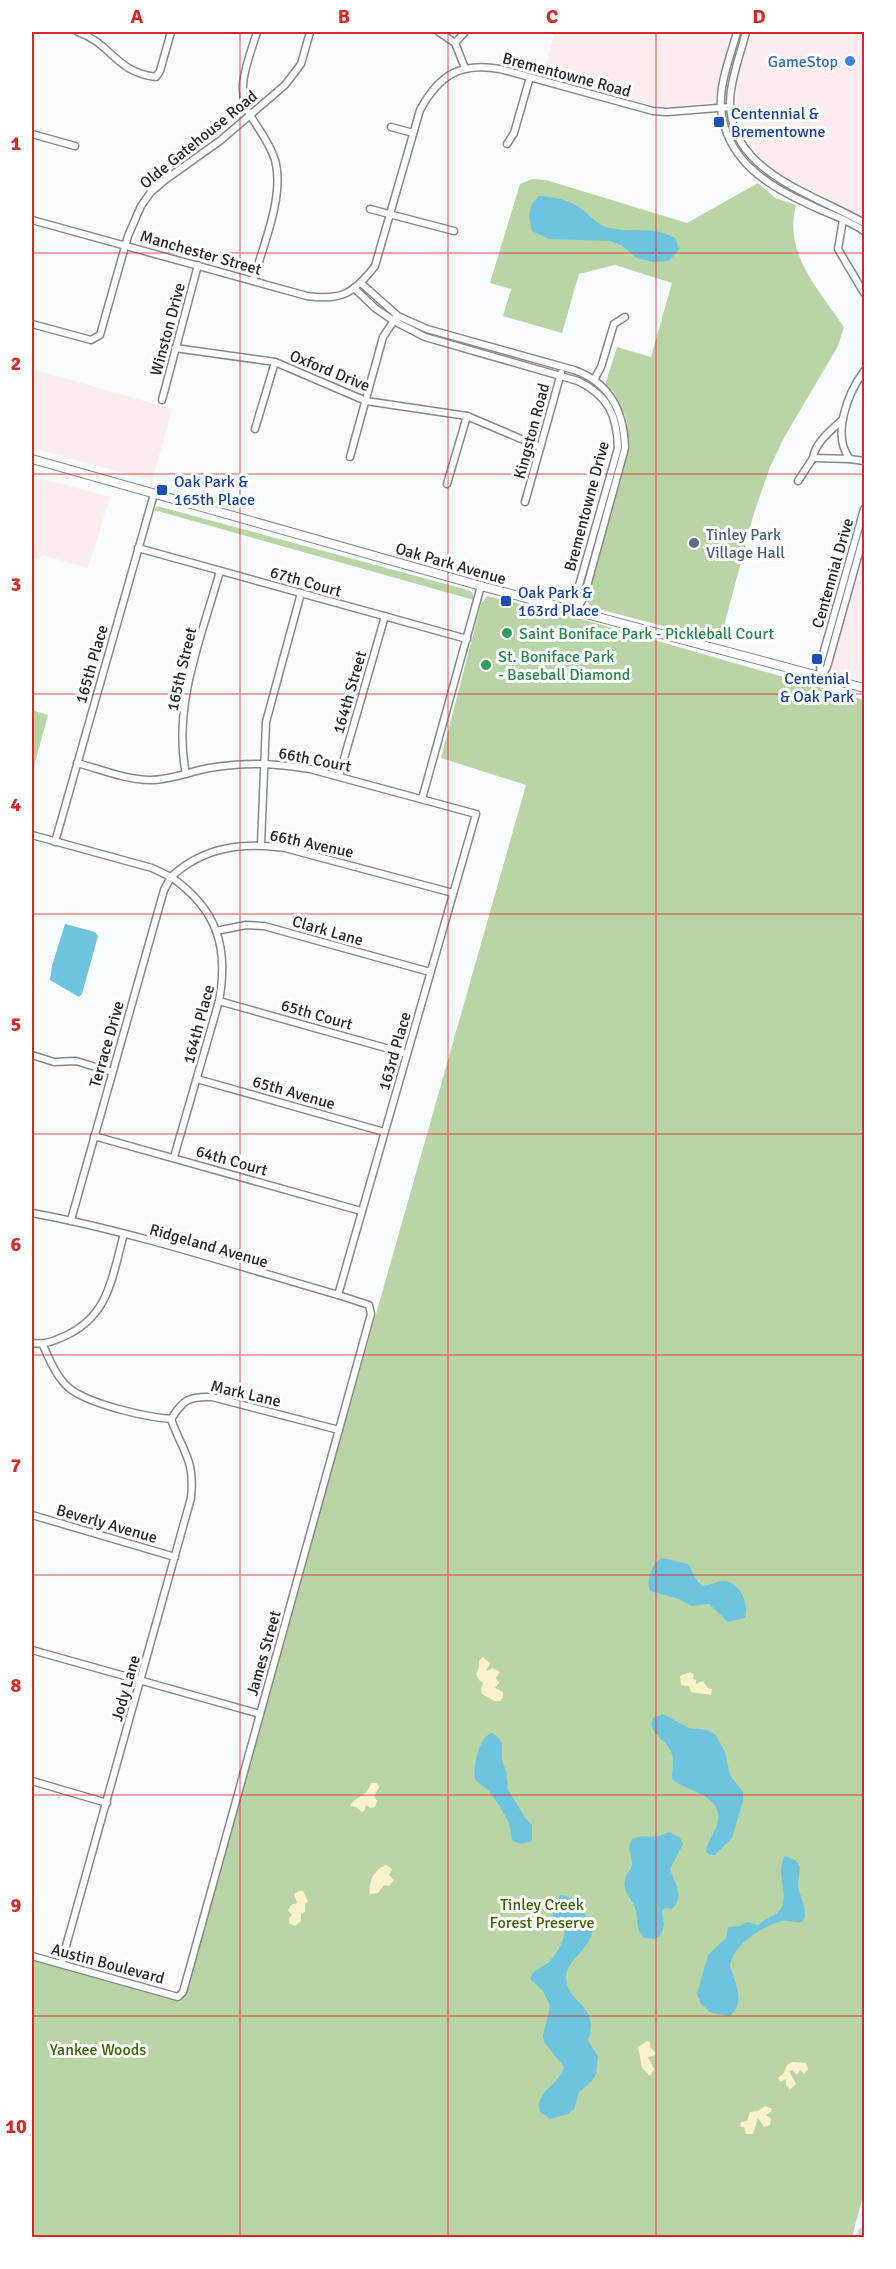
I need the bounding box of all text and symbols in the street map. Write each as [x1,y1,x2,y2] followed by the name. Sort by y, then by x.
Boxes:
[131,4,144,29] text: A
[338,4,350,29] text: B
[546,4,558,29] text: C
[752,4,766,29] text: D
[500,48,633,102] street label: Brementowne Road
[768,52,838,72] place label: GameStop
[843,54,857,68] marker: GameStop
[136,86,261,193] street label: Olde Gatehouse Road
[731,104,825,142] place label: Centennial & Brementowne
[712,115,726,129] marker: Centennial & Brementowne
[11,131,22,156] text: 1
[138,226,264,280] street label: Manchester Street
[146,281,190,378] street label: Winston Drive
[287,346,373,396] street label: Oxford Drive
[11,351,21,376] text: 2
[510,381,554,481] street label: Kingston Road
[560,439,614,573] street label: Brementowne Drive
[174,472,255,510] place label: Oak Park & 165th Place
[155,483,169,497] marker: Oak Park & 165th Place
[808,516,858,631] street label: Centennial Drive
[706,525,785,563] place label: Tinley Park Village Hall
[687,536,701,550] marker: Tinley Park Village Hall
[393,539,508,589] street label: Oak Park Avenue
[268,562,344,602] street label: 67th Court
[11,572,21,597] text: 3
[518,583,599,621] place label: Oak Park & 163rd Place
[499,594,513,608] marker: Oak Park & 163rd Place
[71,623,113,706] street label: 165th Place
[519,624,774,644] place label: Saint Boniface Park - Pickleball Court
[163,625,201,713] street label: 165th Street
[500,626,514,640] marker: Saint Boniface Park - Pickleball Court
[498,647,630,685] place label: St. Boniface Park - Baseball Diamond
[329,648,371,736] street label: 164th Street
[810,652,824,666] marker: Centenial & Oak Park
[479,658,493,672] marker: St. Boniface Park - Baseball Diamond
[780,669,854,707] place label: Centenial & Oak Park
[277,743,353,777] street label: 66th Court
[11,792,22,817] text: 4
[268,825,356,863] street label: 66th Avenue
[290,911,366,951] street label: Clark Lane
[179,983,219,1066] street label: 164th Place
[279,995,355,1035] street label: 65th Court
[85,999,129,1090] street label: Terrace Drive
[374,1010,416,1093] street label: 163rd Place
[11,1012,21,1037] text: 5
[250,1072,337,1114] street label: 65th Avenue
[194,1141,270,1181] street label: 64th Court
[147,1219,270,1272] street label: Ridgeland Avenue
[11,1232,22,1257] text: 6
[209,1376,283,1412] street label: Mark Lane
[11,1453,22,1478] text: 7
[54,1500,159,1548] street label: Beverly Avenue
[242,1608,286,1698] street label: James Street
[107,1653,145,1724] street label: Jody Lane
[11,1673,22,1698] text: 8
[11,1893,22,1918] text: 9
[490,1895,594,1933] park label: Tinley Creek Forest Preserve
[49,1939,167,1989] street label: Austin Boulevard
[50,2040,146,2060] park label: Yankee Woods
[5,2114,27,2139] text: 10

